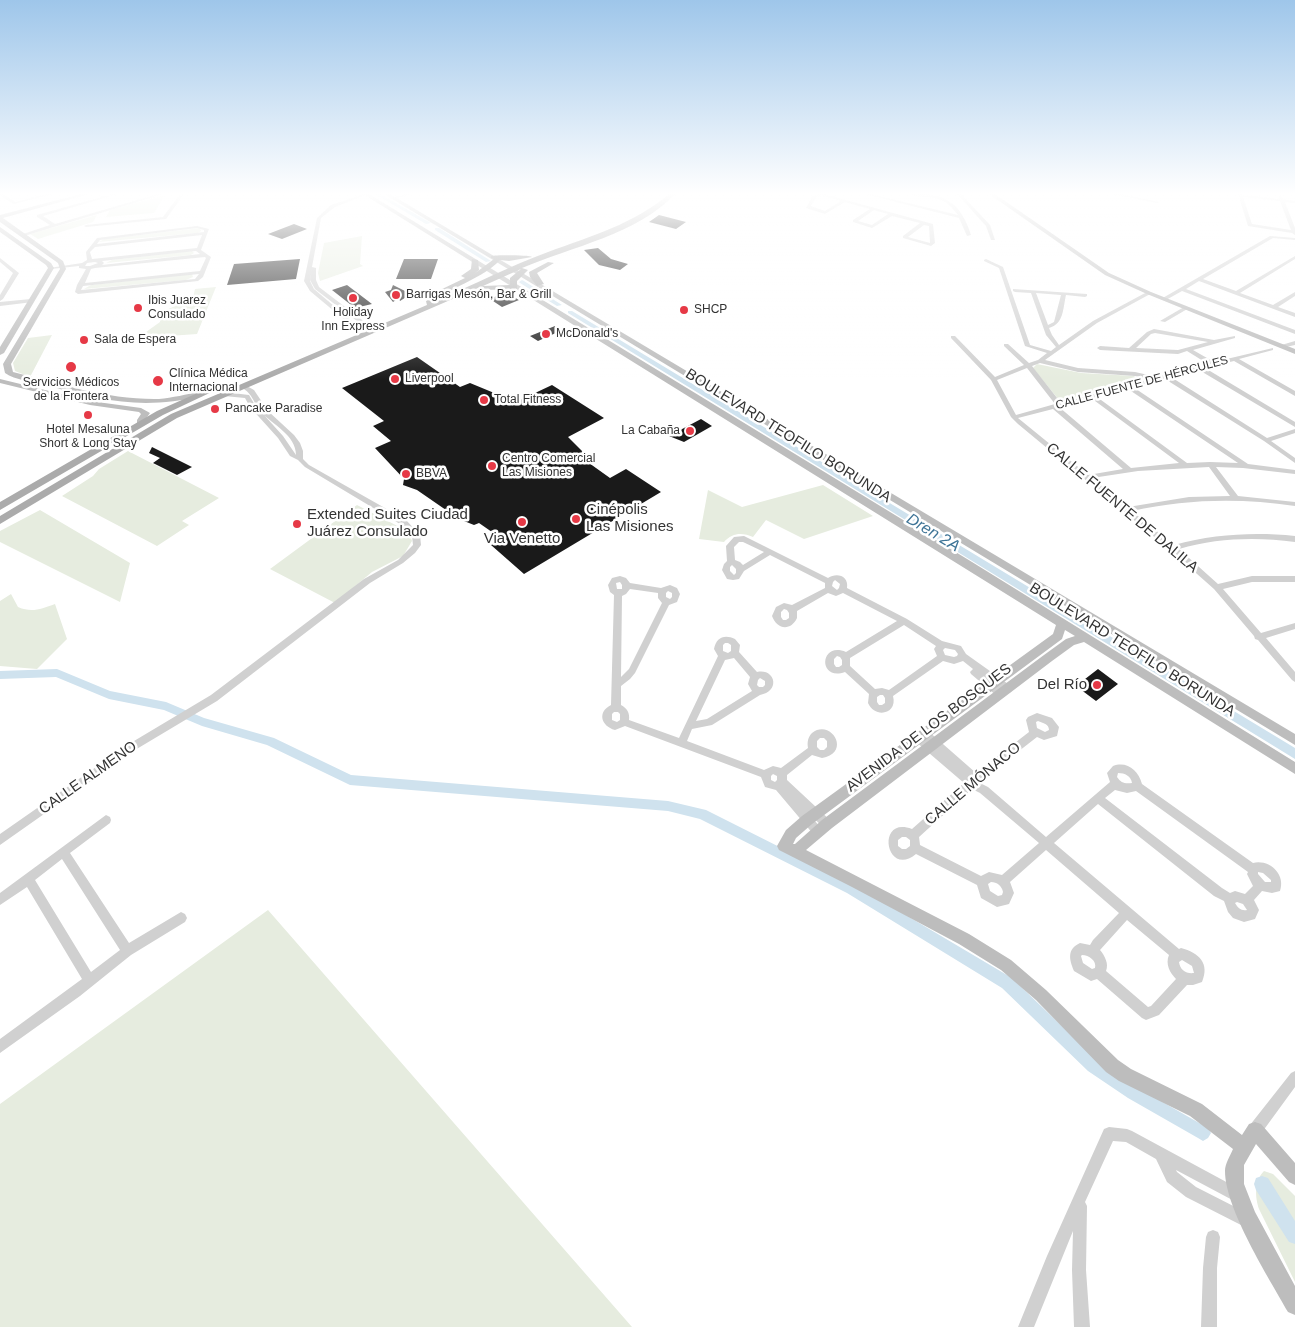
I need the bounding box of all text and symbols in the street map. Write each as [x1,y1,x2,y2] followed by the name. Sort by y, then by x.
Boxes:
[406,288,551,302] place label: Barrigas Mesón, Bar & Grill
[390,289,402,301] marker: Barrigas Mesón, Bar & Grill
[347,292,359,304] marker: Holiday Inn Express
[148,294,206,322] place label: Ibis Juarez Consulado
[132,302,144,314] marker: Ibis Juarez Consulado
[694,303,727,317] place label: SHCP
[678,304,690,316] marker: SHCP
[321,306,385,334] place label: Holiday Inn Express
[556,327,618,341] place label: McDonald's
[540,328,552,340] marker: McDonald's
[94,333,176,347] place label: Sala de Espera
[78,334,90,346] marker: Sala de Espera
[1054,353,1230,413] street label: CALLE FUENTE DE HÉRCULES
[64,360,78,374] marker: Servicios Médicos de la Frontera
[682,365,894,507] street label: BOULEVARD TEOFILO BORUNDA
[169,367,248,395] place label: Clínica Médica Internacional
[405,372,454,386] place label: Liverpool
[389,373,401,385] marker: Liverpool
[151,374,165,388] marker: Clínica Médica Internacional
[23,376,119,404] place label: Servicios Médicos de la Frontera
[494,393,561,407] place label: Total Fitness
[478,394,490,406] marker: Total Fitness
[225,402,322,416] place label: Pancake Paradise
[209,403,221,415] marker: Pancake Paradise
[82,409,94,421] marker: Hotel Mesaluna Short & Long Stay
[39,423,137,451] place label: Hotel Mesaluna Short & Long Stay
[621,424,680,438] place label: La Cabaña
[684,425,696,437] marker: La Cabaña
[1042,439,1202,577] street label: CALLE FUENTE DE DALILA
[502,452,595,480] place label: Centro Comercial Las Misiones
[486,460,498,472] marker: Centro Comercial Las Misiones
[416,467,447,481] place label: BBVA
[400,468,412,480] marker: BBVA
[586,501,674,536] place label: Cinépolis Las Misiones
[307,506,468,541] place label: Extended Suites Ciudad Juárez Consulado
[903,510,963,556] water label: Dren 2A
[570,513,582,525] marker: Cinépolis Las Misiones
[516,516,528,528] marker: Via Venetto
[291,518,303,530] marker: Extended Suites Ciudad Juárez Consulado
[484,530,560,548] place label: Via Venetto
[1026,579,1238,721] street label: BOULEVARD TEOFILO BORUNDA
[843,660,1015,796] street label: AVENIDA DE LOS BOSQUES
[1037,676,1087,694] place label: Del Río
[1091,679,1103,691] marker: Del Río
[36,738,140,818] street label: CALLE ALMENO
[922,739,1024,829] street label: CALLE MÓNACO

